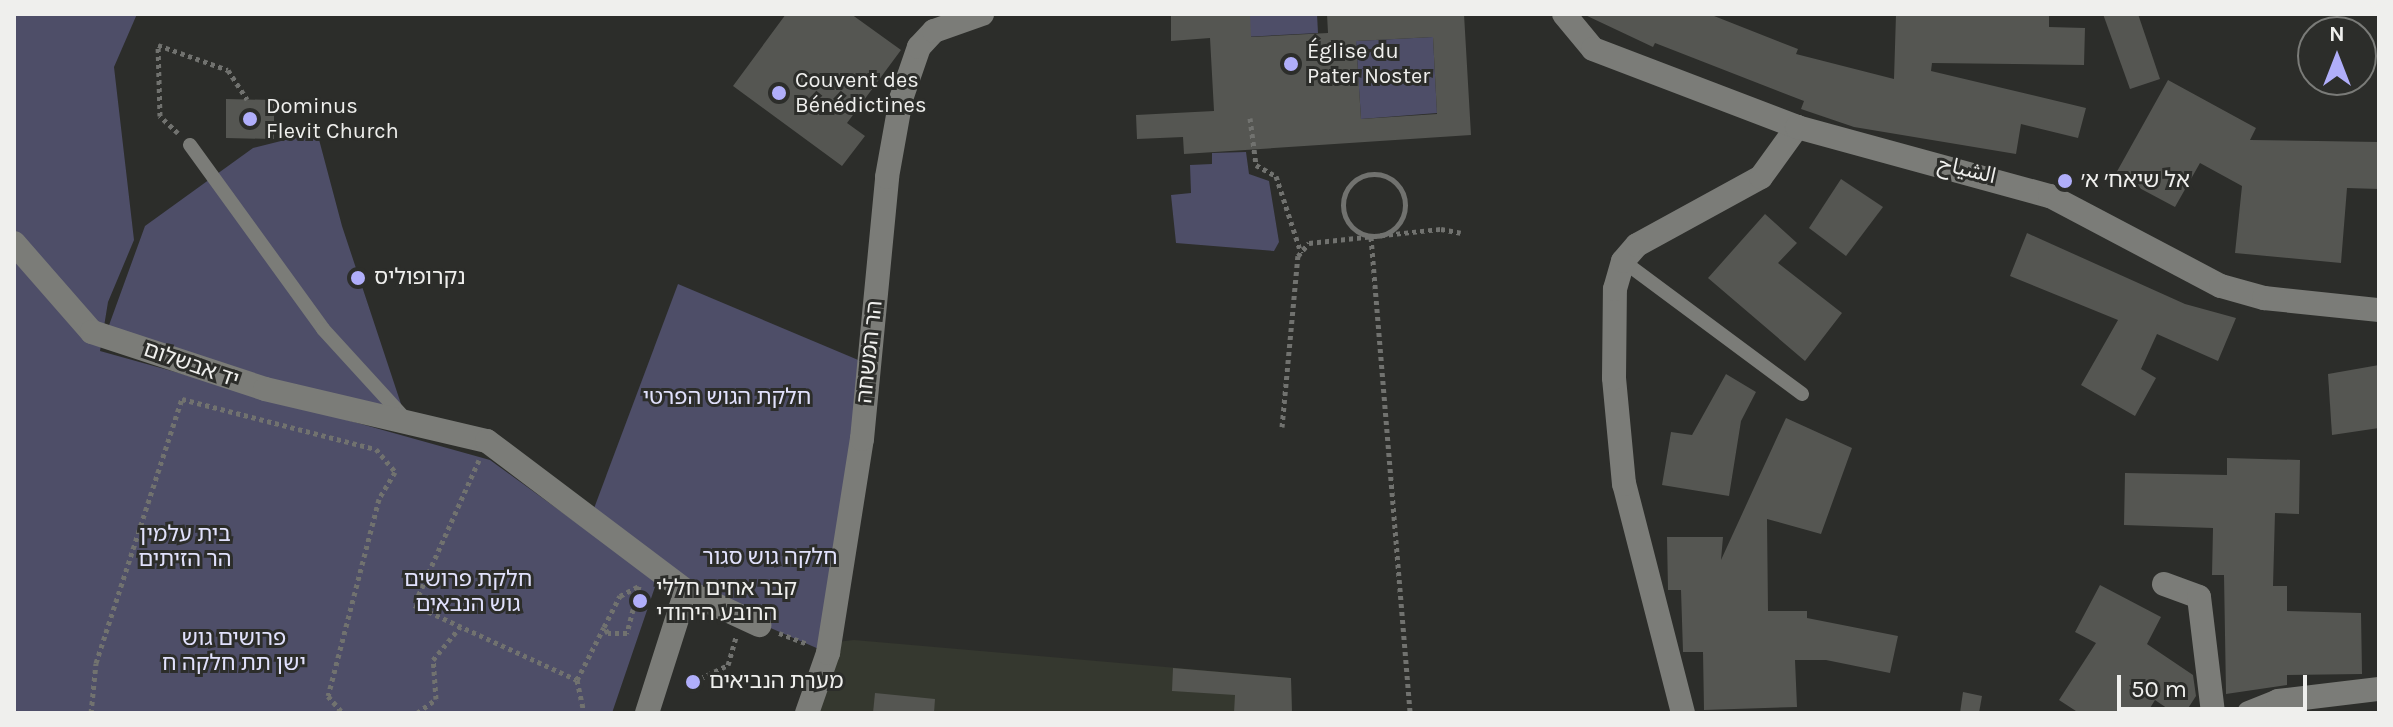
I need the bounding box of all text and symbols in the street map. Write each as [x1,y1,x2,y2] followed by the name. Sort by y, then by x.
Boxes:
[2297,16,2377,96] north arrow
[2329,21,2345,47] text: N
[1307,38,1430,90] place label: Église du Pater Noster
[1282,55,1300,73] marker: Église du Pater Noster
[795,67,926,118] place label: Couvent des Bénédictines
[770,84,788,102] marker: Couvent des Bénédictines
[266,93,399,144] place label: Dominus Flevit Church
[241,110,259,128] marker: Dominus Flevit Church
[1936,150,1998,190] street label: الشياح
[2081,168,2190,194] place label: אל שיאח׳ א׳
[2056,172,2074,190] marker: אל שיאח׳ א׳
[374,265,466,291] place label: נקרופוליס
[349,269,367,287] marker: נקרופוליס
[851,299,889,405] street label: הר המשחה
[140,336,242,394] street label: יד אבשלום
[643,385,811,411] park label: חלקת הגוש הפרטי
[138,521,232,572] park label: בית עלמין הר הזיתים
[702,545,838,571] park label: חלקה גוש סגור
[404,566,532,618] park label: חלקת פרושים גוש הנבאים
[656,575,797,626] place label: קבר אחים חללי הרובע היהודי
[631,592,649,610] marker: קבר אחים חללי הרובע היהודי
[162,625,306,676] park label: פרושים גוש ישן תת חלקה ח
[2121,659,2311,709] scale bar
[709,669,843,695] place label: מערת הנביאים
[684,673,702,691] marker: מערת הנביאים
[2131,675,2187,703] text: 50 m

